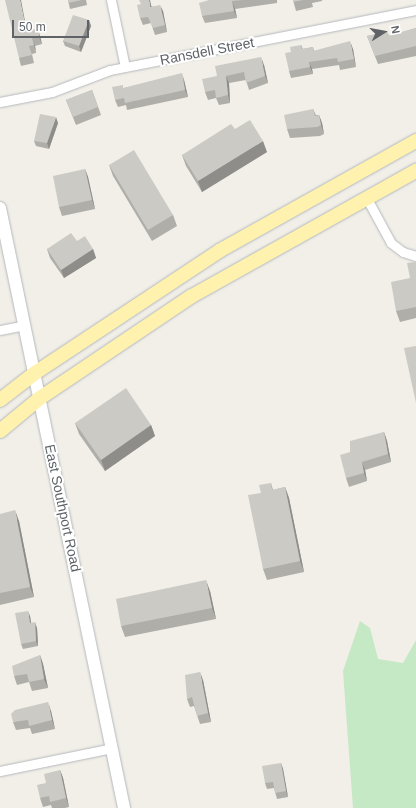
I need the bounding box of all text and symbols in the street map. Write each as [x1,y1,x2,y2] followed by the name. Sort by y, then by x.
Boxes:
[14,12,91,38] scale bar
[364,12,404,52] north arrow
[19,20,46,34] text: 50 m
[389,25,402,35] text: N
[158,34,256,68] street label: Ransdell Street
[41,443,85,573] street label: East Southport Road

